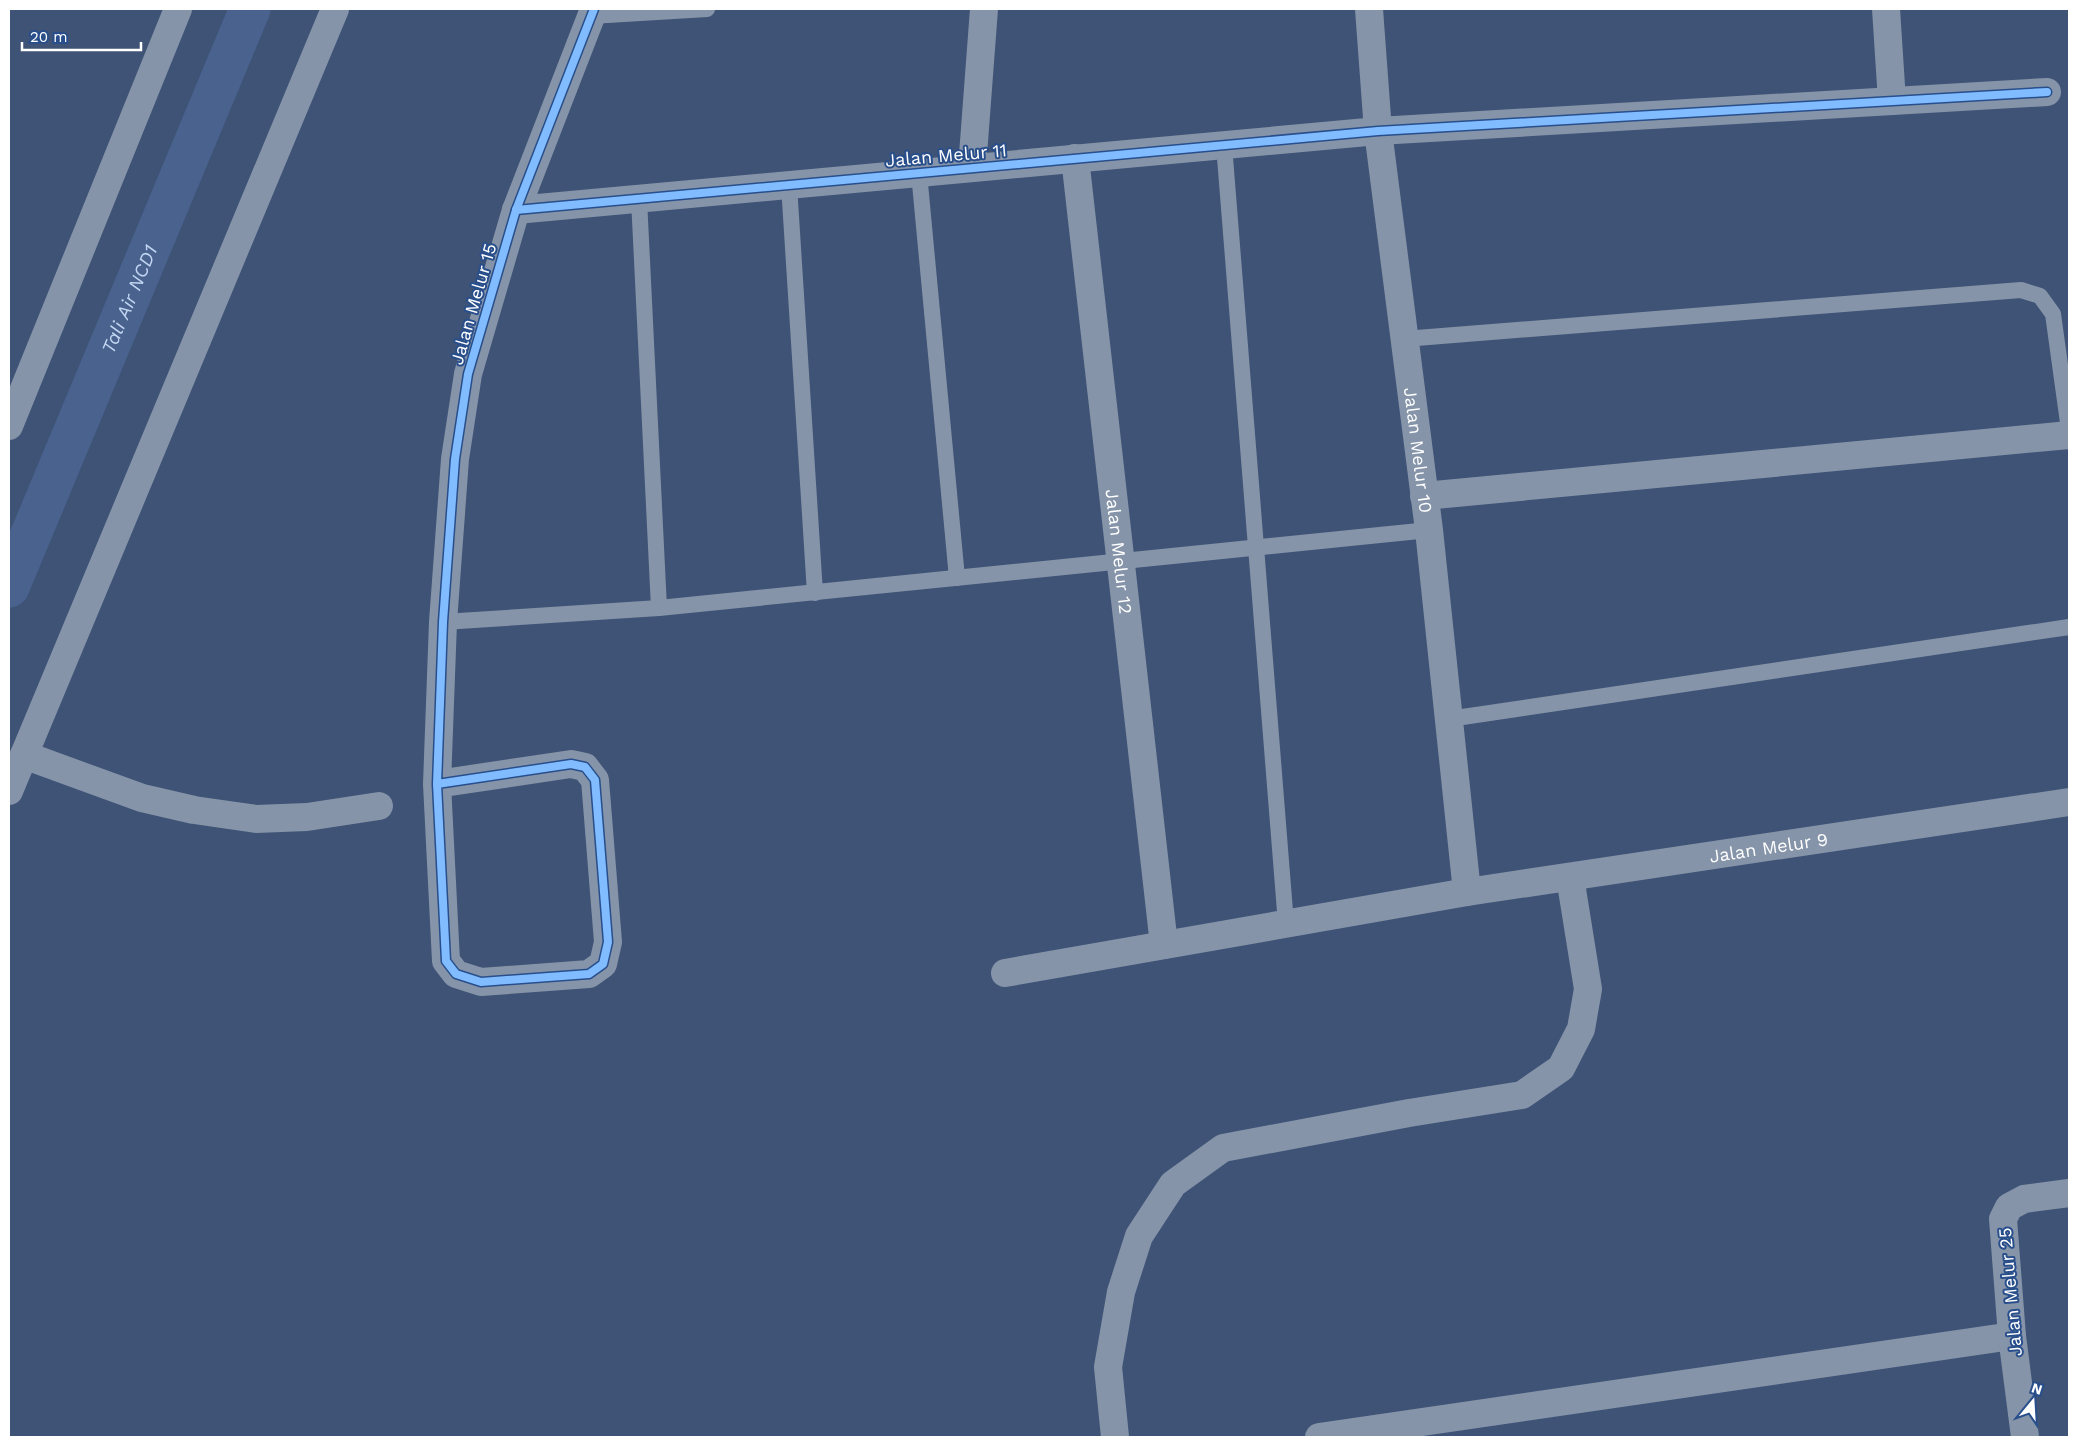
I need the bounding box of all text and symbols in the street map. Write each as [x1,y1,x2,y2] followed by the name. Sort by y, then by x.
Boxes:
[22,20,141,52] scale bar
[30,28,68,46] text: 20 m
[884,139,1008,171] street label: Jalan Melur 11
[96,241,162,357] water label: Tali Air NCD1
[446,241,500,367] street label: Jalan Melur 15
[1400,386,1437,514] street label: Jalan Melur 10
[1102,488,1137,615] street label: Jalan Melur 12
[1708,828,1829,866] street label: Jalan Melur 9
[1994,1227,2026,1357] street label: Jalan Melur 25
[2008,1376,2058,1426] north arrow
[2030,1379,2044,1398] text: N

